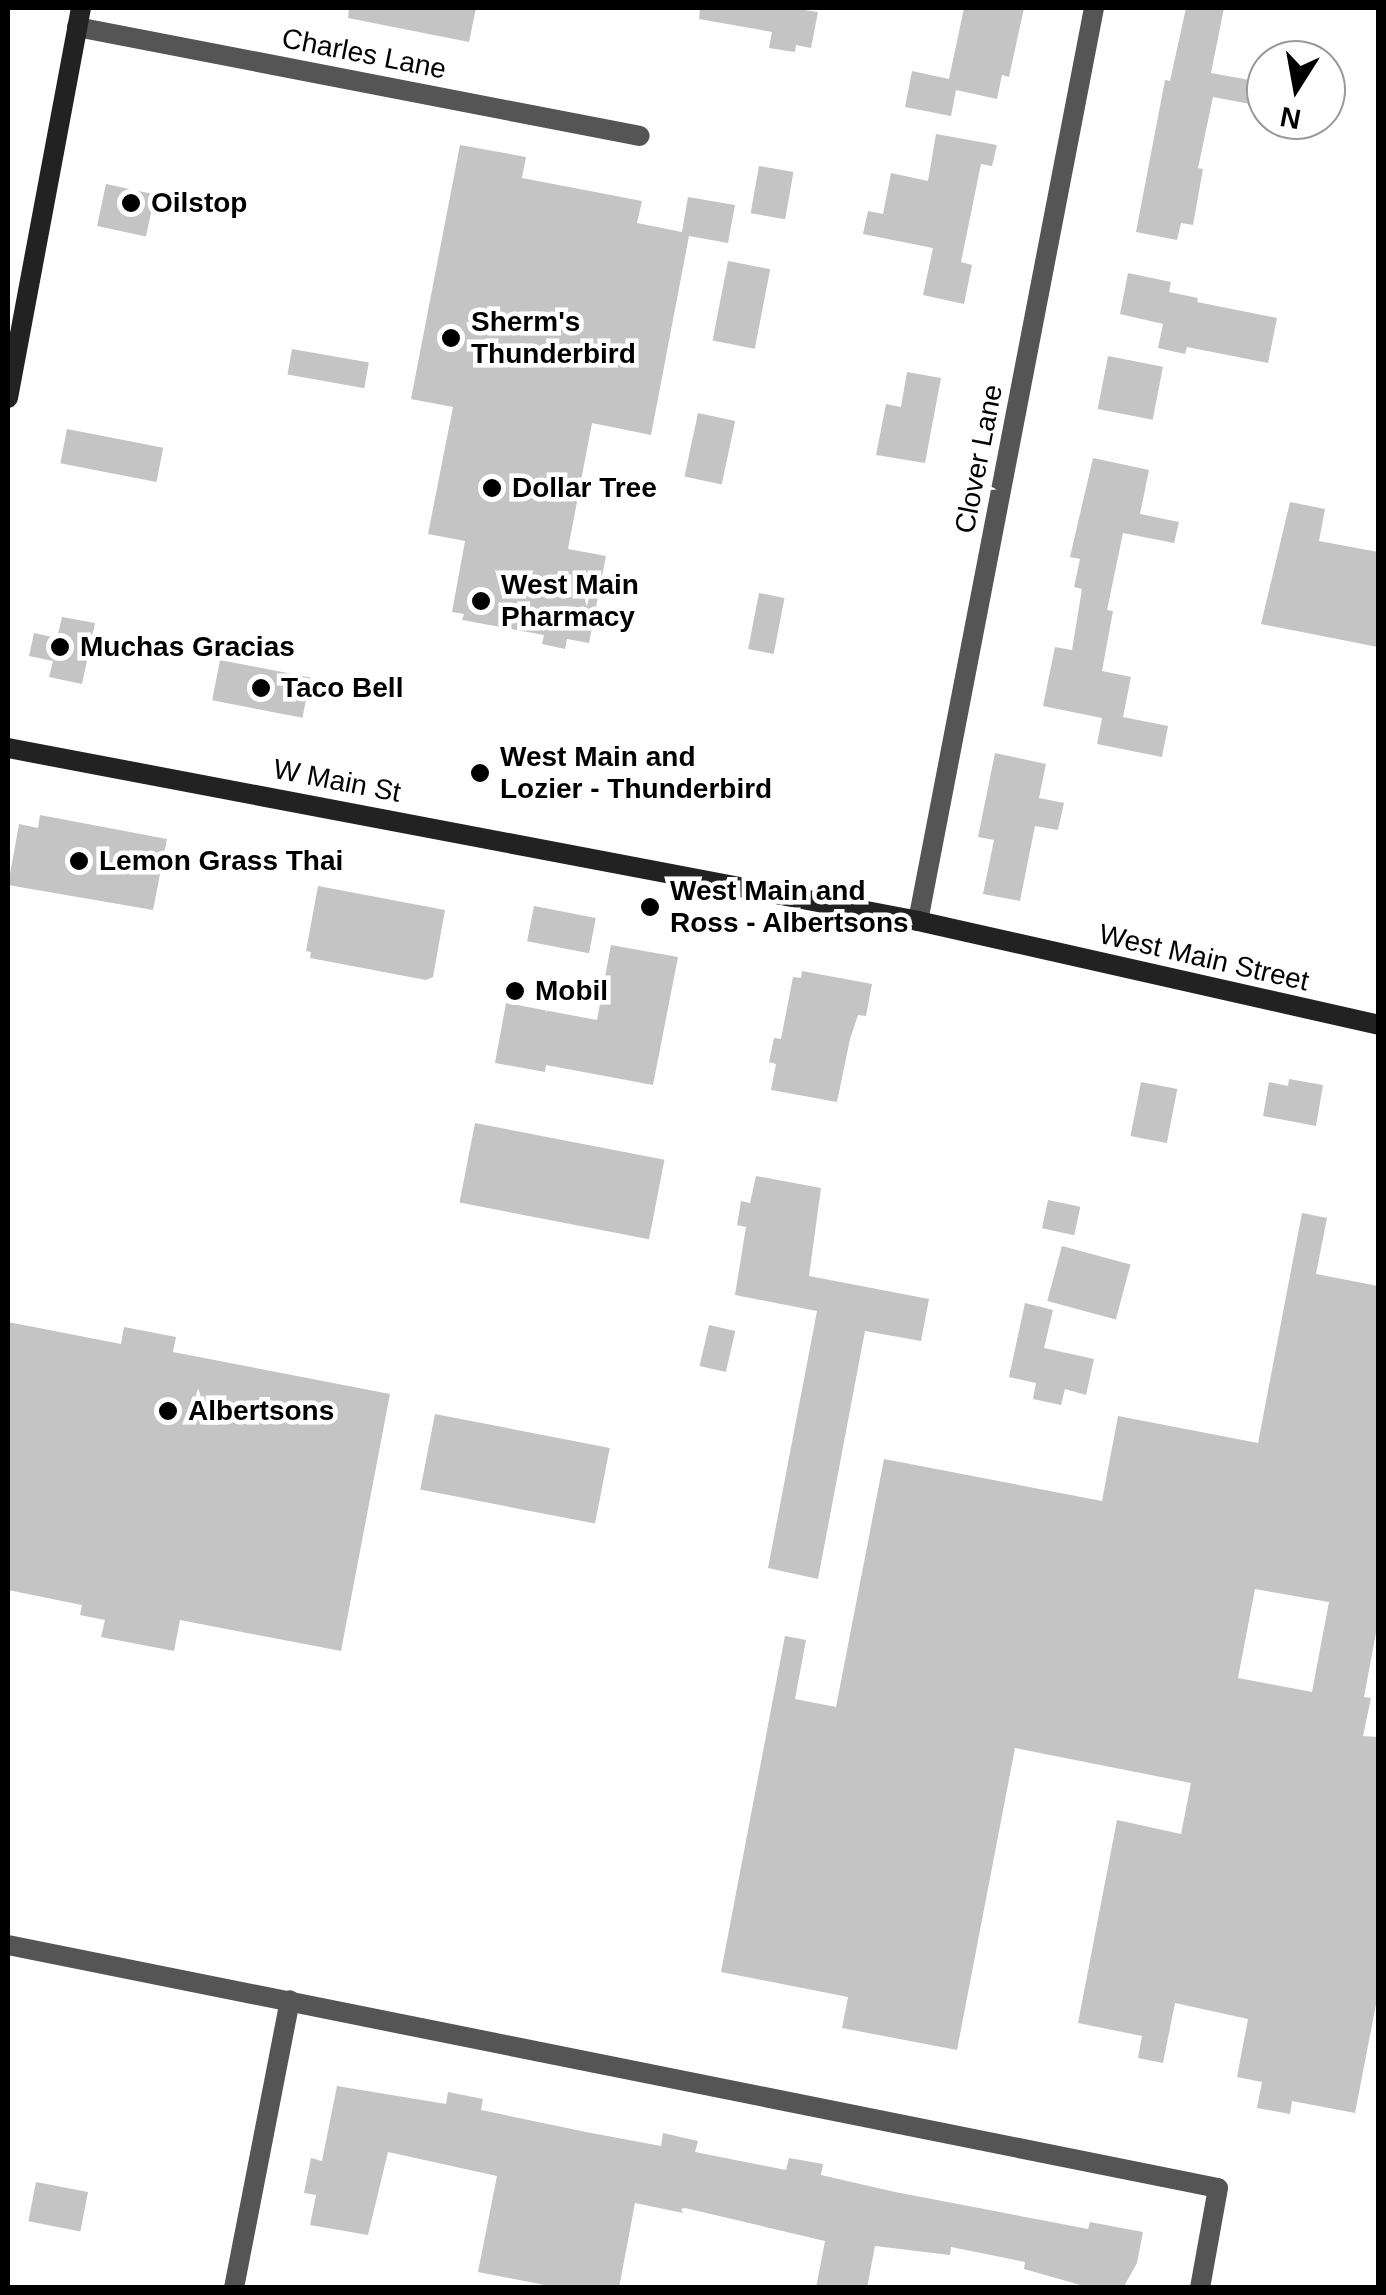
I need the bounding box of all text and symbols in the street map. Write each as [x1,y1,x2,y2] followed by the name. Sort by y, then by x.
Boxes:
[279,22,449,86] street label: Charles Lane
[1246,40,1346,140] north arrow
[1278,101,1303,135] text: N
[151,186,247,220] place label: Oilstop
[120,192,142,214] marker: Oilstop
[471,305,636,371] place label: Sherm's Thunderbird
[440,327,462,349] marker: Sherm's Thunderbird
[948,382,1010,536] street label: Clover Lane
[512,471,657,505] place label: Dollar Tree
[481,477,503,499] marker: Dollar Tree
[501,568,639,634] place label: West Main Pharmacy
[470,590,492,612] marker: West Main Pharmacy
[80,630,295,664] place label: Muchas Gracias
[49,636,71,658] marker: Muchas Gracias
[281,671,403,705] place label: Taco Bell
[250,677,272,699] marker: Taco Bell
[500,740,772,806] place label: West Main and Lozier - Thunderbird
[270,752,404,810] street label: W Main St
[469,762,491,784] marker: West Main and Lozier - Thunderbird
[99,844,343,878] place label: Lemon Grass Thai
[68,850,90,872] marker: Lemon Grass Thai
[670,874,910,940] place label: West Main and Ross - Albertsons
[639,896,661,918] marker: West Main and Ross - Albertsons
[1096,918,1312,998] street label: West Main Street
[535,974,608,1008] place label: Mobil
[504,980,526,1002] marker: Mobil
[188,1394,334,1428] place label: Albertsons
[157,1400,179,1422] marker: Albertsons

